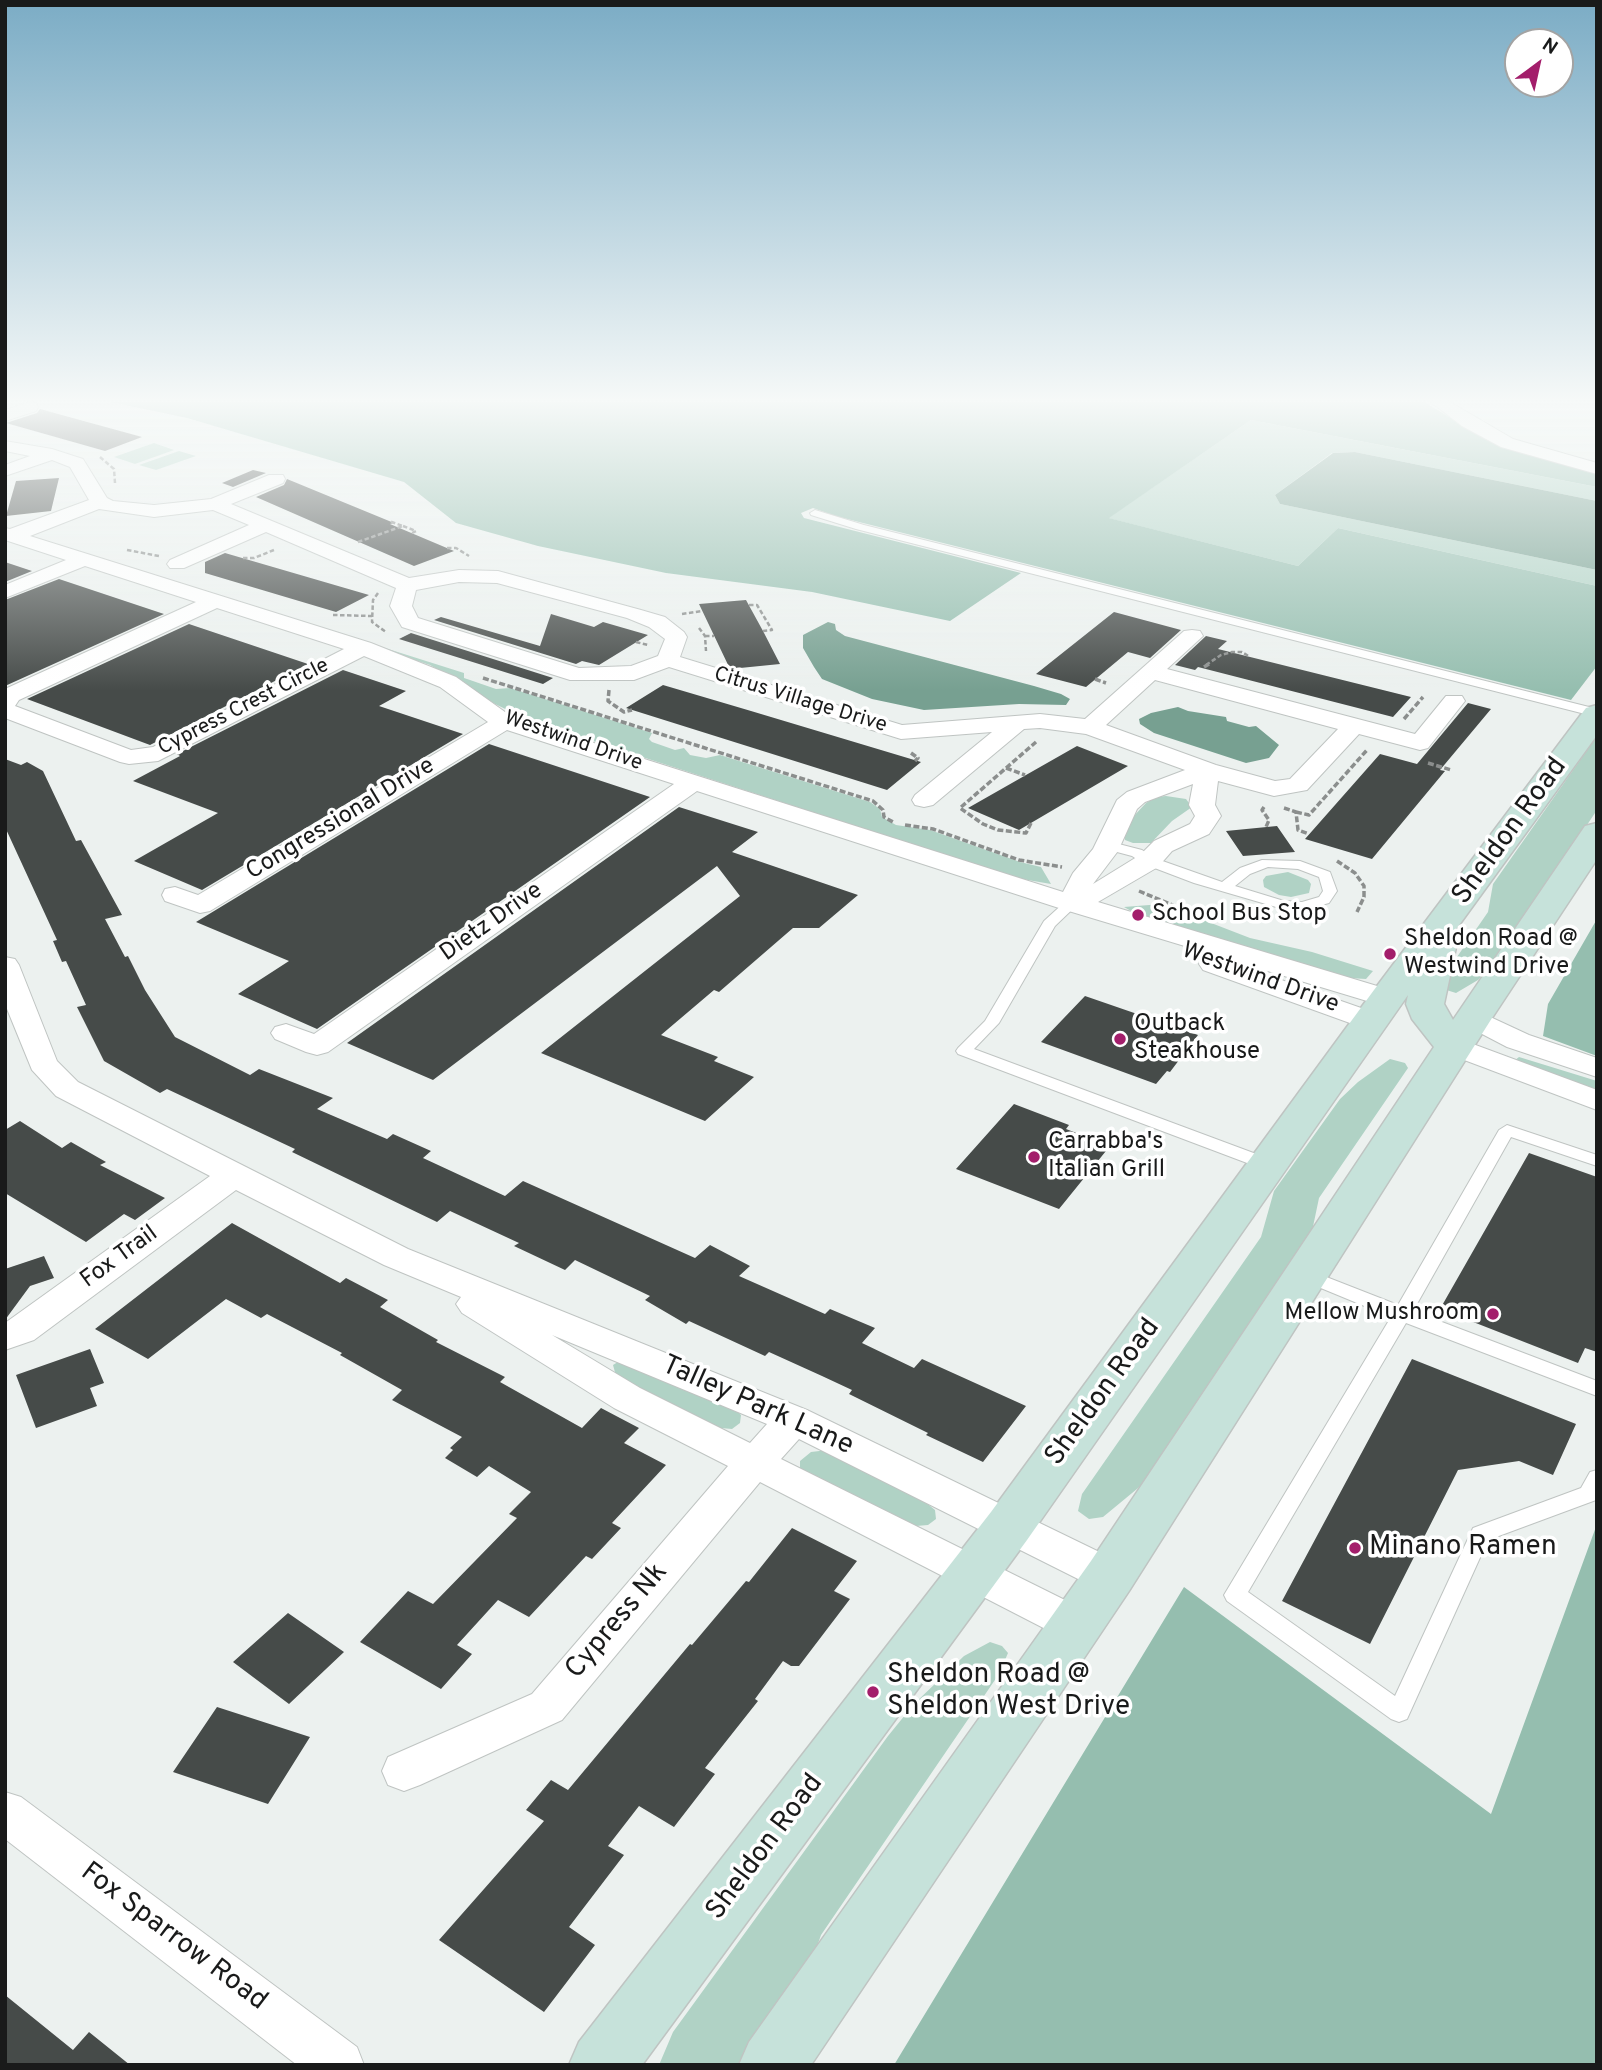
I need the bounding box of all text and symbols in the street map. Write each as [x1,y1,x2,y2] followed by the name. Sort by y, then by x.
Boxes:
[1504,28,1574,98] north arrow
[1537,33,1562,61] text: N
[154,654,334,762] street label: Cypress Crest Circle
[710,663,890,739] street label: Citrus Village Drive
[501,707,645,777] street label: Westwind Drive
[242,752,440,888] street label: Congressional Drive
[1446,752,1576,912] street label: Sheldon Road
[435,877,549,969] street label: Dietz Drive
[1152,901,1327,929] place label: School Bus Stop
[1130,907,1146,923] marker: School Bus Stop
[1404,926,1578,982] place label: Sheldon Road @ Westwind Drive
[1177,937,1343,1021] street label: Westwind Drive
[1382,946,1398,962] marker: Sheldon Road @ Westwind Drive
[1134,1011,1260,1067] place label: Outback Steakhouse
[1112,1031,1128,1047] marker: Outback Steakhouse
[1048,1129,1165,1185] place label: Carrabba's Italian Grill
[1026,1149,1042,1165] marker: Carrabba's Italian Grill
[76,1220,164,1296] street label: Fox Trail
[1284,1300,1479,1328] place label: Mellow Mushroom
[1485,1306,1501,1322] marker: Mellow Mushroom
[1039,1313,1169,1473] street label: Sheldon Road
[656,1350,858,1464] street label: Talley Park Lane
[1369,1531,1557,1565] place label: Minano Ramen
[1347,1540,1363,1556] marker: Minano Ramen
[560,1557,676,1687] street label: Cypress Nk
[887,1659,1130,1725] place label: Sheldon Road @ Sheldon West Drive
[865,1684,881,1700] marker: Sheldon Road @ Sheldon West Drive
[700,1769,832,1927] street label: Sheldon Road
[73,1857,273,2019] street label: Fox Sparrow Road

